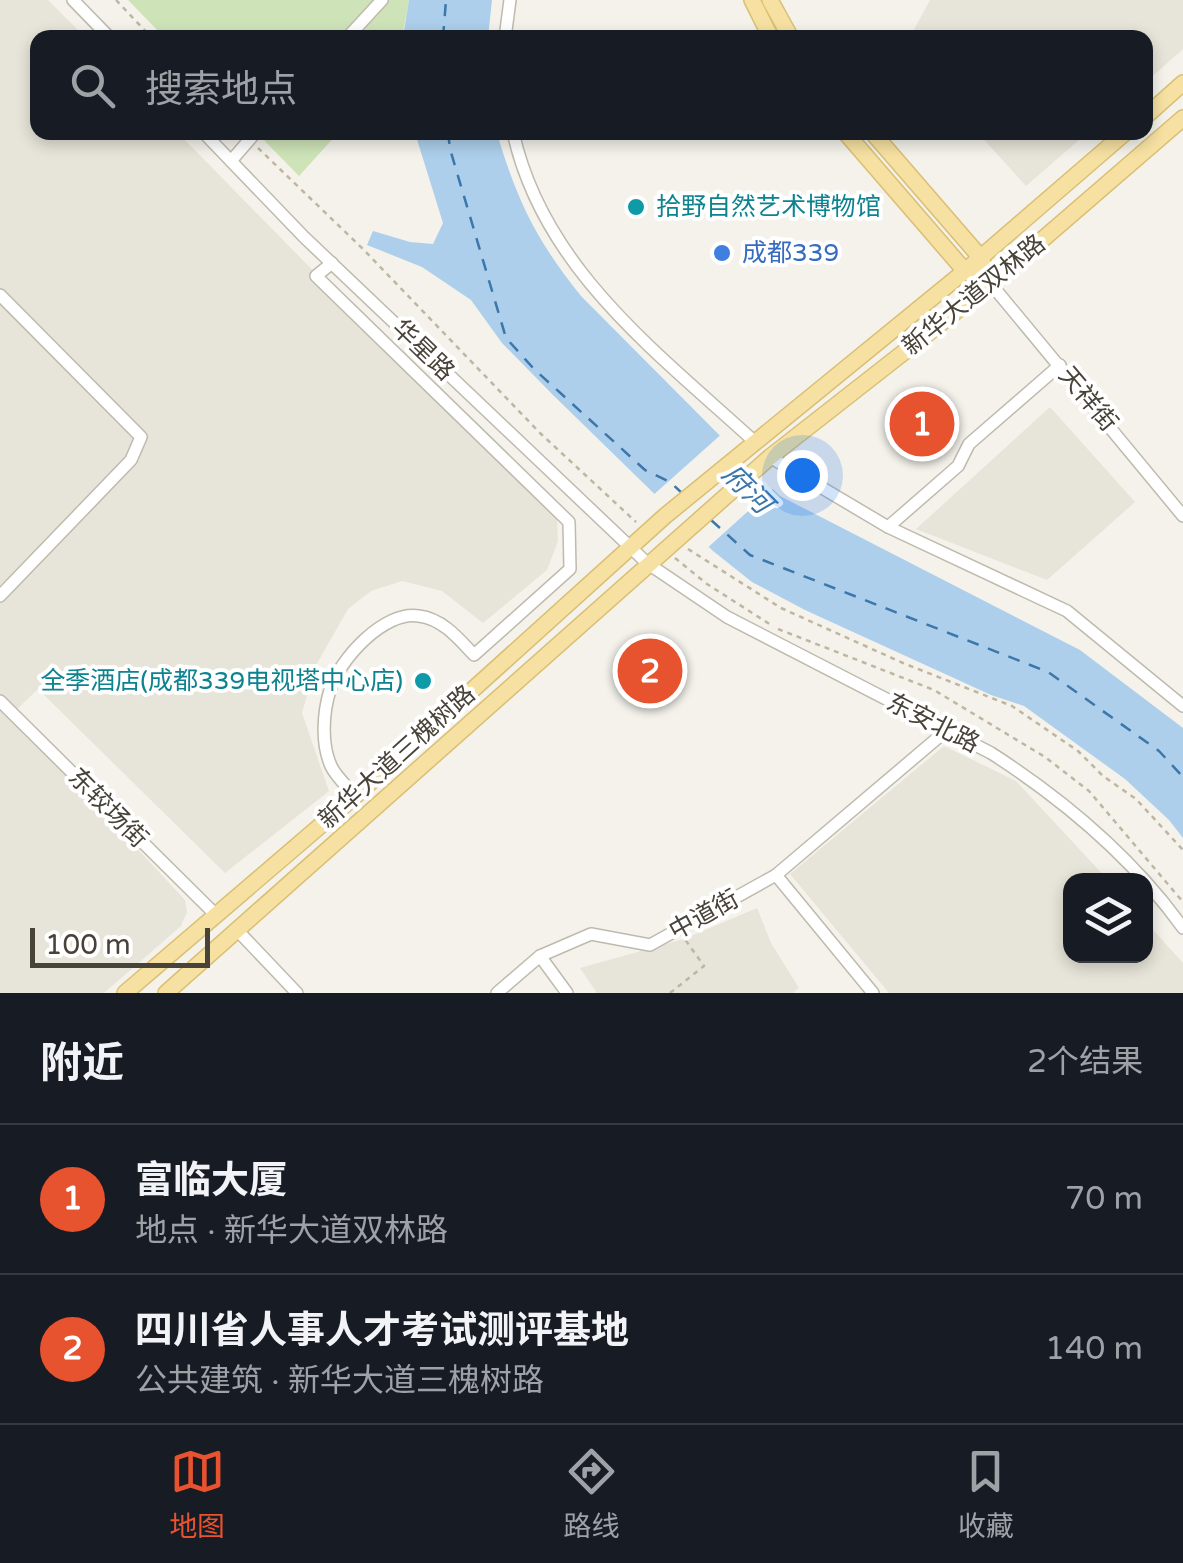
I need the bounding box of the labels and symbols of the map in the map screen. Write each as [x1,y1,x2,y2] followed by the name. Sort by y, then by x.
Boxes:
[656,192,881,222] place label: 拾野自然艺术博物馆
[625,196,647,218] marker: 拾野自然艺术博物馆
[897,228,1051,362] street label: 新华大道双林路
[742,238,839,268] place label: 成都339
[711,242,733,264] marker: 成都339
[386,313,460,387] street label: 华星路
[1052,361,1124,437] street label: 天祥街
[890,386,954,462] pin: 1
[777,450,828,501] your location
[715,457,782,524] water label: 府河
[618,634,682,708] pin: 2
[40,666,403,696] place label: 全季酒店(成都339电视塔中心店)
[412,670,434,692] marker: 全季酒店(成都339电视塔中心店)
[313,679,481,835] street label: 新华大道三槐树路
[882,687,984,759] street label: 东安北路
[62,762,154,854] street label: 东较场街
[664,884,744,946] street label: 中道街
[30,923,210,968] scale bar

